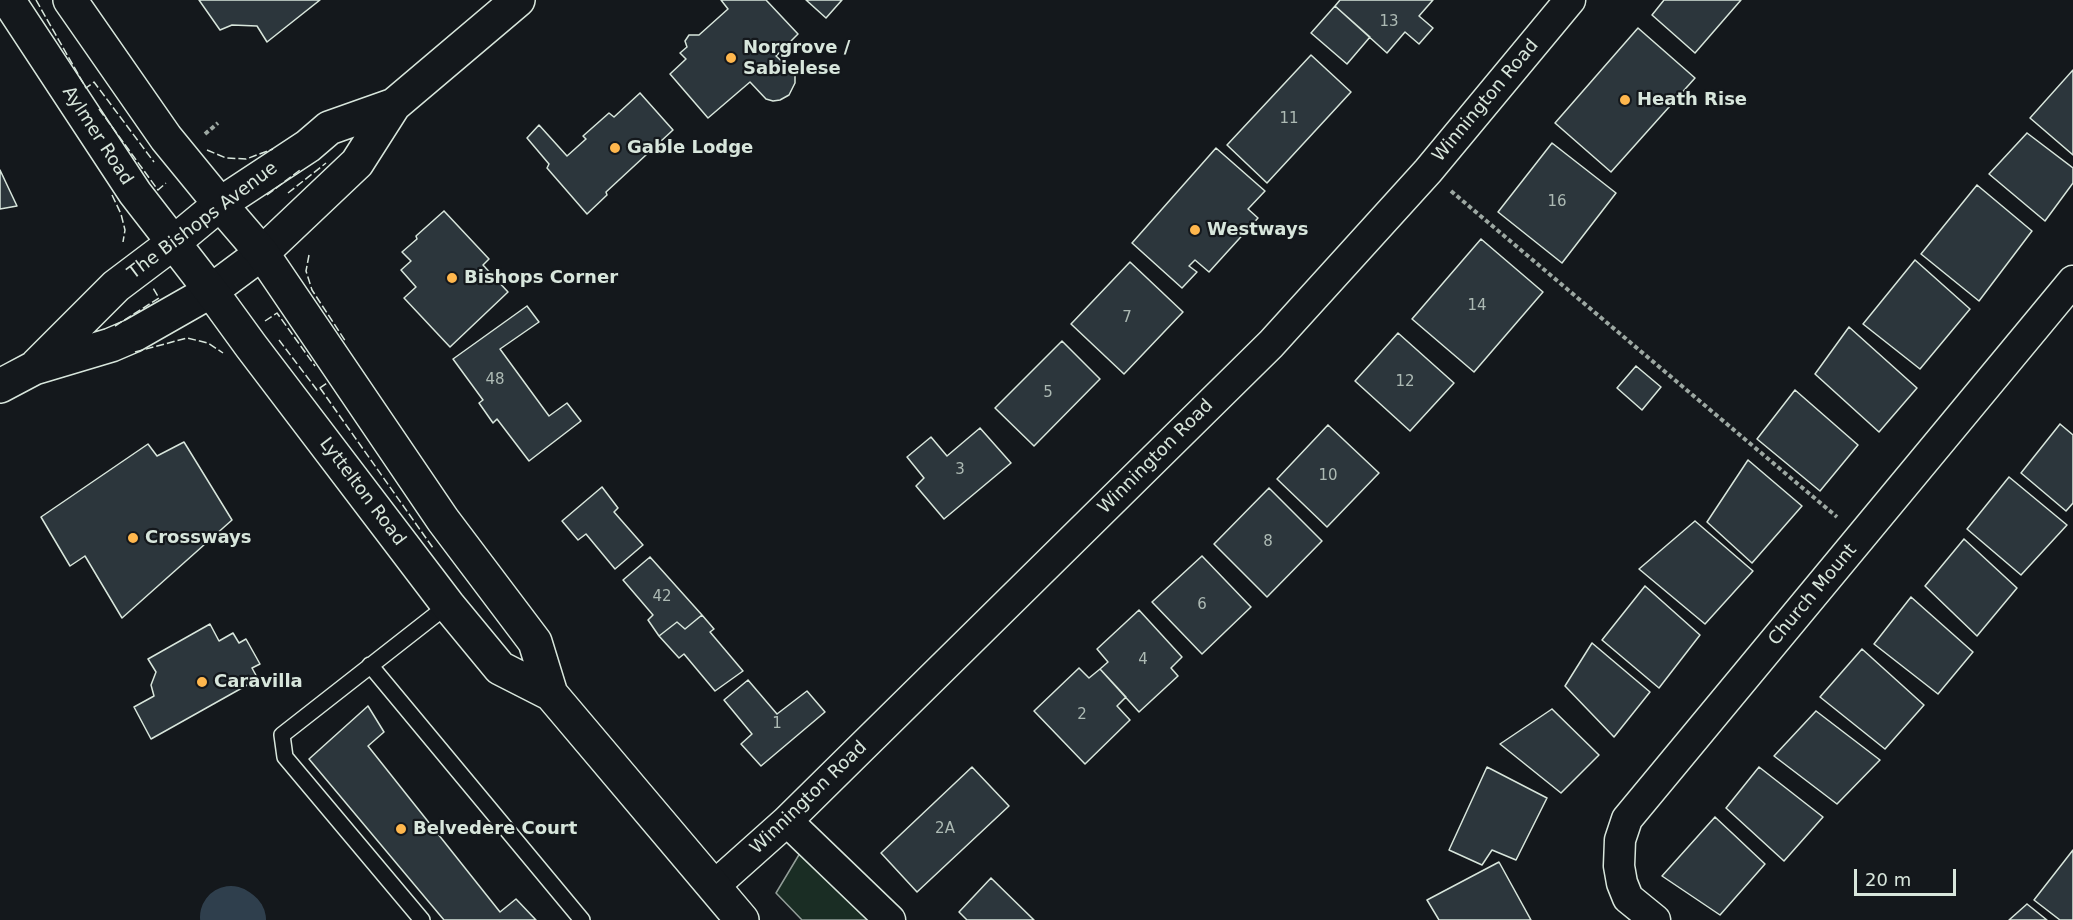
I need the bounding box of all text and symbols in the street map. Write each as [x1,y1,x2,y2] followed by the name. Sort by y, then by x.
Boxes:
[1379,13,1399,31] house number: 13
[1428,35,1544,167] street label: Winnington Road
[743,37,850,80] place label: Norgrove / Sabielese
[724,51,738,65] marker: Norgrove / Sabielese
[57,82,137,190] street label: Aylmer Road
[1637,89,1747,111] place label: Heath Rise
[1618,93,1632,107] marker: Heath Rise
[1279,110,1299,128] house number: 11
[627,137,753,159] place label: Gable Lodge
[608,141,622,155] marker: Gable Lodge
[124,158,282,284] street label: The Bishops Avenue
[1547,193,1567,211] house number: 16
[1207,219,1308,241] place label: Westways
[1188,223,1202,237] marker: Westways
[464,267,618,289] place label: Bishops Corner
[445,271,459,285] marker: Bishops Corner
[1467,297,1487,315] house number: 14
[1122,309,1132,327] house number: 7
[485,371,505,389] house number: 48
[1395,373,1415,391] house number: 12
[1043,384,1053,402] house number: 5
[1094,395,1218,519] street label: Winnington Road
[314,434,410,550] street label: Lyttelton Road
[955,461,965,479] house number: 3
[1318,467,1338,485] house number: 10
[145,527,252,549] place label: Crossways
[126,531,140,545] marker: Crossways
[1263,533,1273,551] house number: 8
[1764,540,1862,650] street label: Church Mount
[652,588,672,606] house number: 42
[1197,596,1207,614] house number: 6
[1138,651,1148,669] house number: 4
[214,671,303,693] place label: Caravilla
[195,675,209,689] marker: Caravilla
[1077,706,1087,724] house number: 2
[772,715,782,733] house number: 1
[746,737,872,859] street label: Winnington Road
[413,818,577,840] place label: Belvedere Court
[935,820,955,838] house number: 2A
[394,822,408,836] marker: Belvedere Court
[1857,857,1959,895] scale bar
[1865,869,1911,890] text: 20 m

